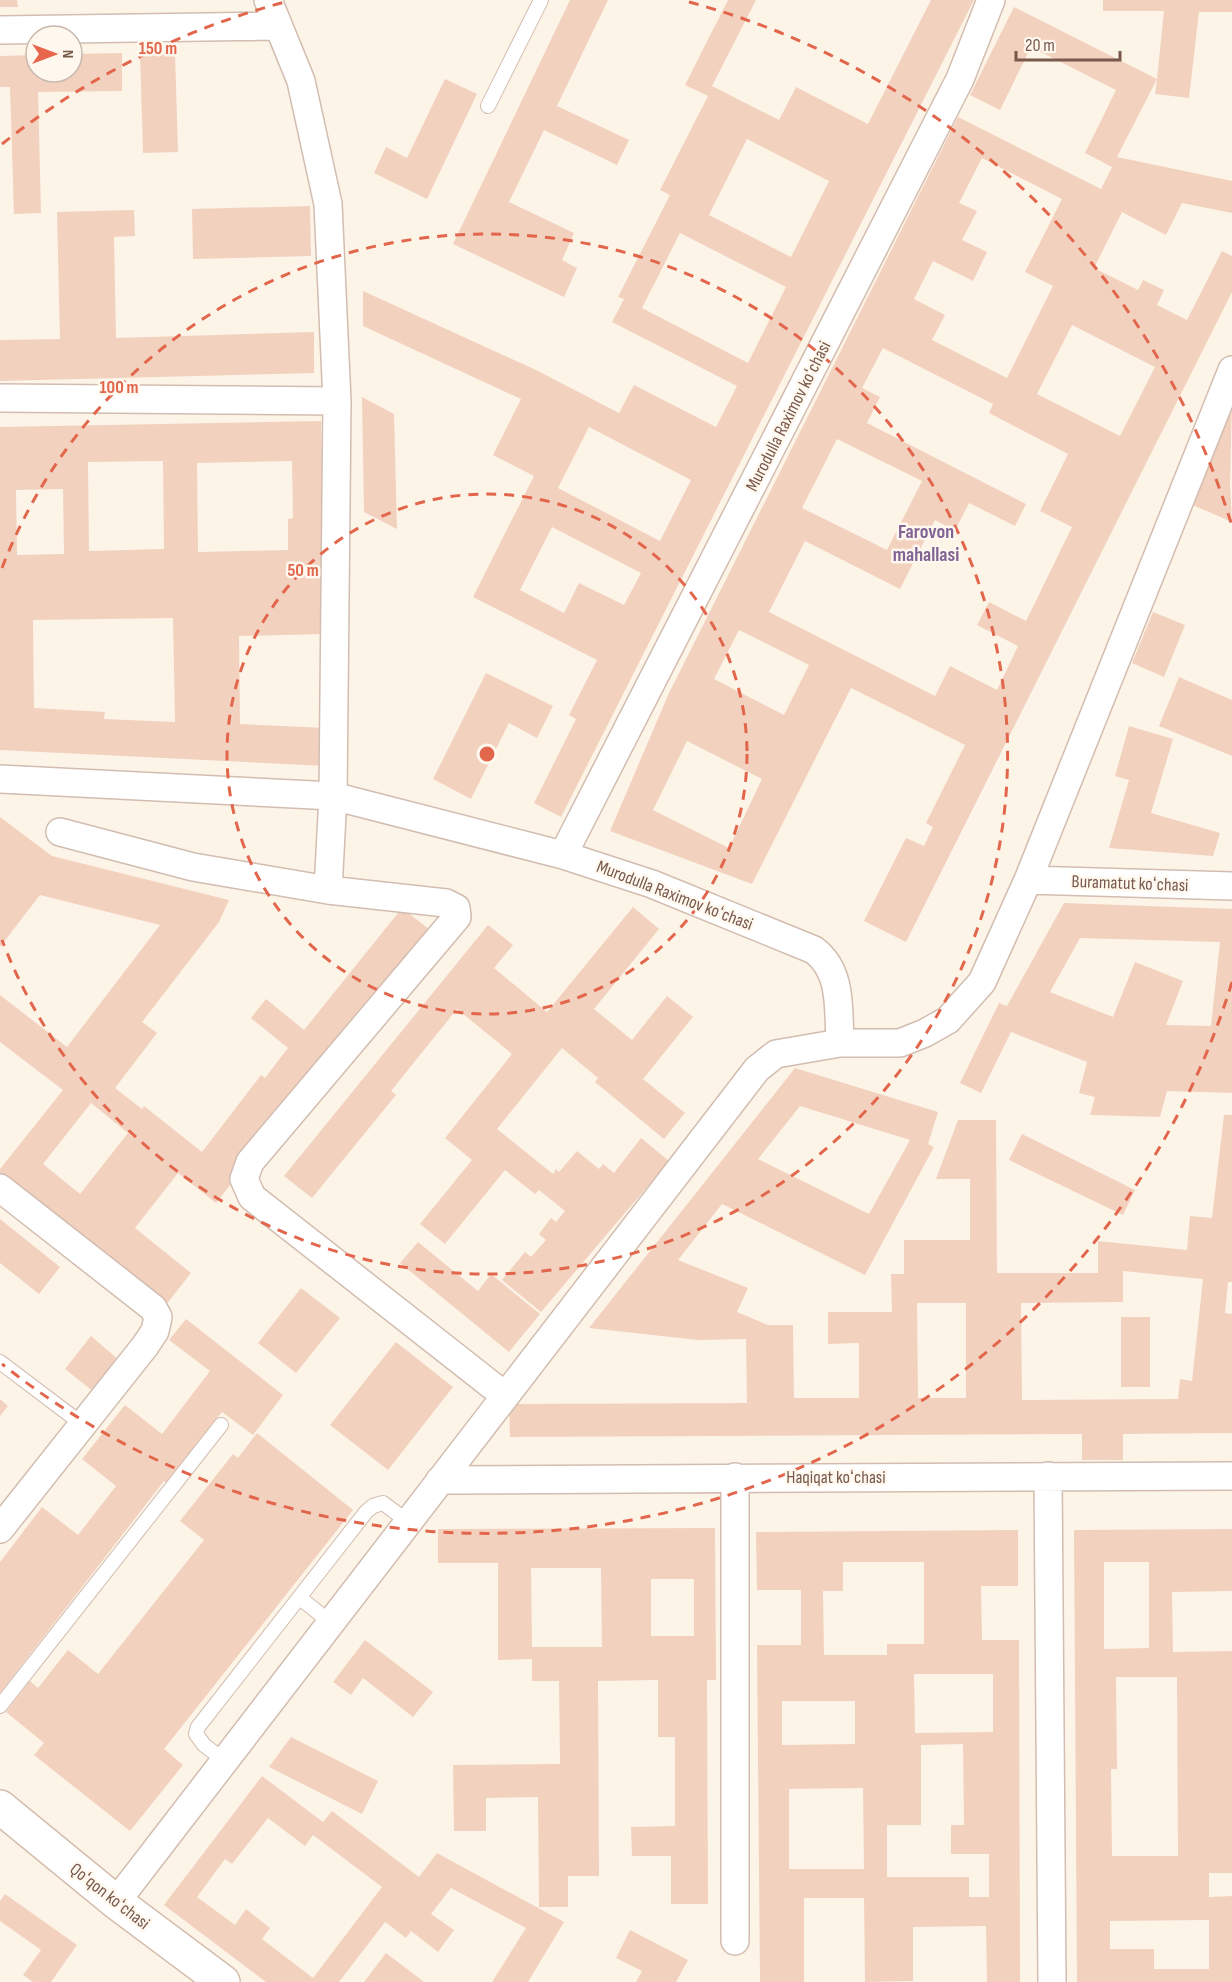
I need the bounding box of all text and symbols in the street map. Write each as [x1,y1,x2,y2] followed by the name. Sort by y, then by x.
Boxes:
[24,24,84,84] north arrow
[1016,24,1120,62] scale bar
[1025,35,1055,56] text: 20 m
[139,38,177,59] text: 150 m
[58,50,77,58] text: N
[741,338,835,495] street label: Murodulla Raximov koʻchasi
[100,377,139,398] text: 100 m
[893,520,959,567] district label: Farovon mahallasi
[287,560,319,581] text: 50 m
[477,744,497,764] centre of rings
[594,856,756,935] street label: Murodulla Raximov koʻchasi
[1071,871,1189,896] street label: Buramatut koʻchasi
[786,1467,886,1488] street label: Haqiqat koʻchasi
[66,1859,154,1934] street label: Qoʻqon koʻchasi

